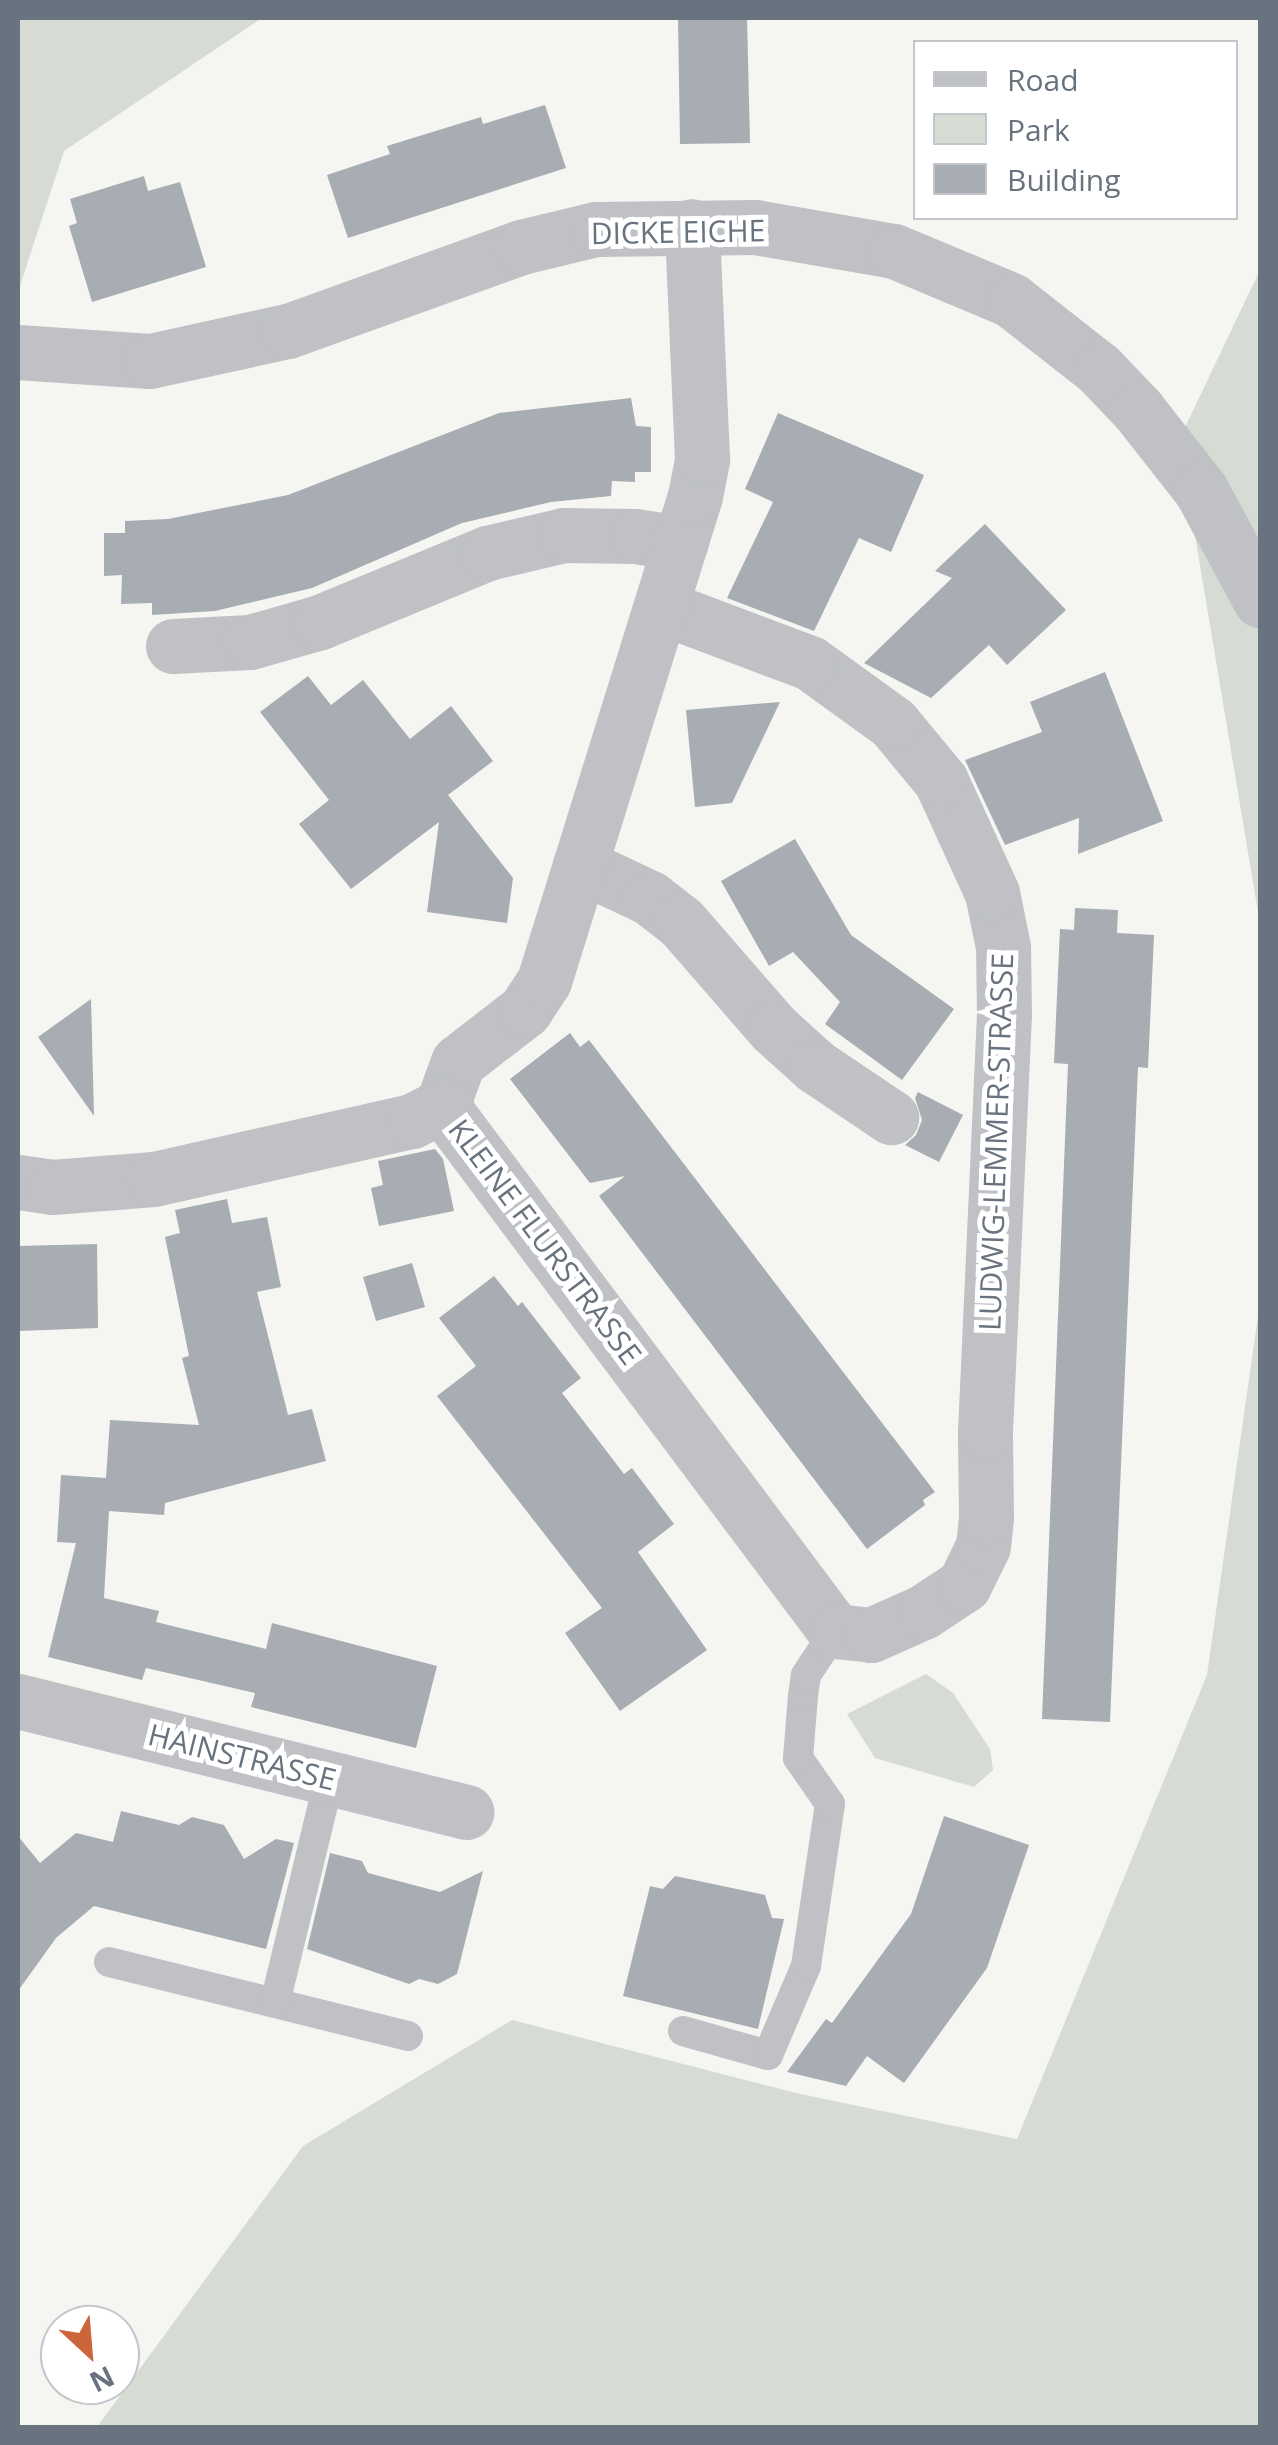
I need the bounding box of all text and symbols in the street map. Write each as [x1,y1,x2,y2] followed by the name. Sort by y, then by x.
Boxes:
[913,40,1238,220] legend
[1007,59,1079,100] text: Road
[1007,109,1070,150] text: Park
[1007,159,1121,200] text: Building
[590,212,766,252] street label: DICKE EICHE
[971,952,1021,1332] street label: LUDWIG-LEMMER-STRASSE
[441,1112,649,1372] street label: KLEINE FLURSTRASSE
[144,1716,340,1798] street label: HAINSTRASSE
[40,2305,140,2405] north arrow
[84,2358,121,2402] text: N

